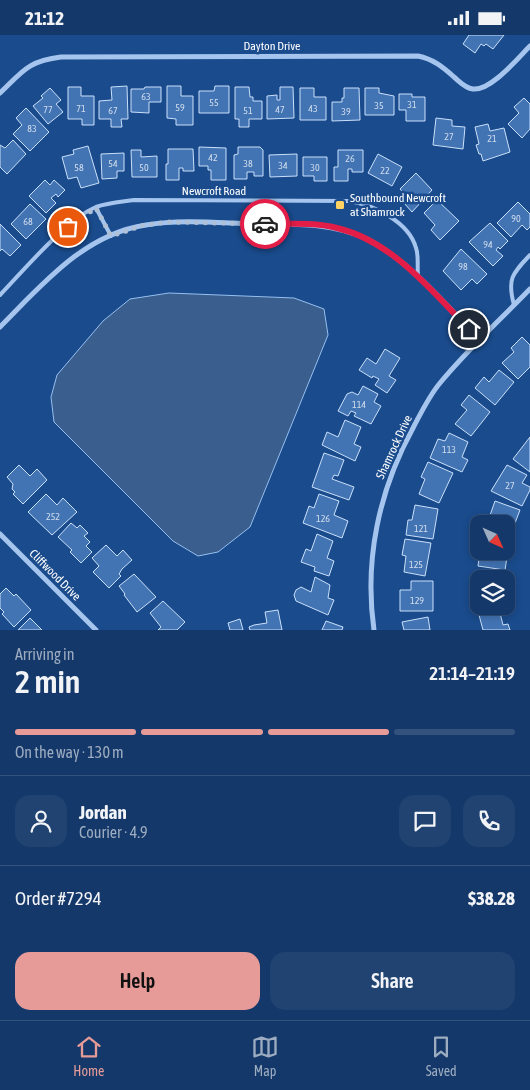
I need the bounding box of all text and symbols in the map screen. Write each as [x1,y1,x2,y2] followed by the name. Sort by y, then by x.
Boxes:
[25,7,64,29] text: 21:12
[244,39,300,53] street label: Dayton Drive
[141,91,151,102] house number: 63
[209,97,219,108] house number: 55
[407,99,417,110] house number: 31
[374,100,384,111] house number: 35
[175,102,185,113] house number: 59
[76,103,86,114] house number: 71
[308,103,318,114] house number: 43
[43,104,53,115] house number: 77
[275,104,285,115] house number: 47
[108,105,118,116] house number: 67
[243,105,253,116] house number: 51
[341,106,351,117] house number: 39
[27,123,37,134] house number: 83
[444,131,454,142] house number: 27
[487,133,497,144] house number: 21
[208,152,218,163] house number: 42
[345,153,355,164] house number: 26
[108,158,118,169] house number: 54
[243,158,253,169] house number: 38
[278,160,288,171] house number: 34
[74,162,84,173] house number: 58
[139,162,149,173] house number: 50
[310,162,320,173] house number: 30
[380,165,390,176] house number: 22
[182,184,246,198] street label: Newcroft Road
[350,191,446,219] place label: Southbound Newcroft at Shamrock
[240,199,290,249] courier
[334,199,346,211] marker: Southbound Newcroft at Shamrock
[47,206,89,248] pin
[251,210,279,238] icon: car
[54,213,82,241] icon: bag
[511,213,521,224] house number: 90
[23,216,33,227] house number: 68
[483,239,493,250] house number: 94
[458,261,468,272] house number: 98
[448,308,490,350] pin
[455,315,483,343] icon: home
[352,399,366,410] house number: 114
[373,413,415,481] street label: Shamrock Drive
[442,444,456,455] house number: 113
[505,480,515,491] house number: 27
[46,511,60,522] house number: 252
[316,513,330,524] house number: 126
[470,515,515,560] north arrow
[470,515,515,615] map controls
[414,523,428,534] house number: 121
[26,546,84,604] street label: Cliffwood Drive
[409,559,423,570] house number: 125
[470,570,515,615] button: layers
[410,595,424,606] house number: 129
[15,645,75,663] text: Arriving in
[429,662,515,684] text: 21:14–21:19
[15,663,80,700] text: 2 min
[15,743,124,761] text: On the way · 130 m
[15,795,67,847] button: person
[399,795,451,847] button: chat
[463,795,515,847] button: phone
[79,801,127,823] text: Jordan
[79,823,148,841] text: Courier · 4.9
[15,887,102,909] text: Order #7294
[468,887,515,909] text: $38.28
[15,952,260,1010] button: Help
[270,952,515,1010] button: Share
[73,1033,104,1079] tab: Home
[251,1033,279,1079] tab: Map
[426,1033,457,1079] tab: Saved

